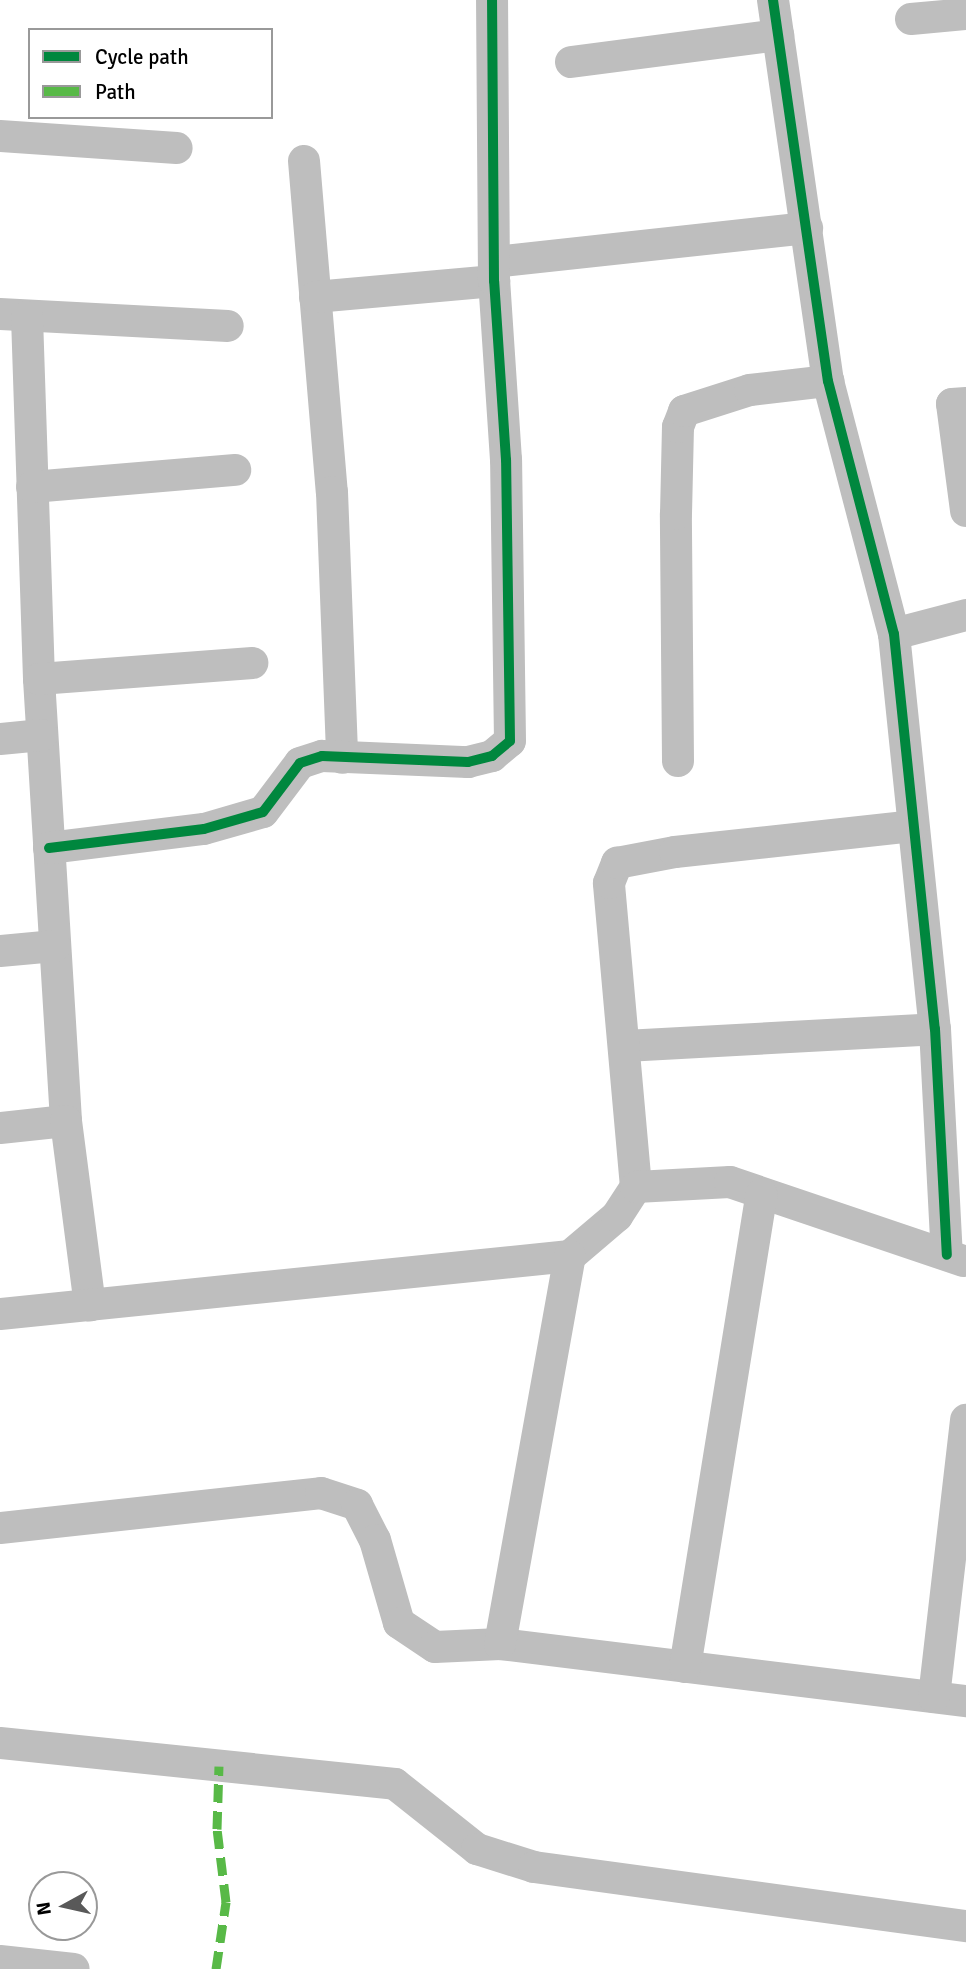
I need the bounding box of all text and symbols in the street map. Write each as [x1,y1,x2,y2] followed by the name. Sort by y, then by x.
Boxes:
[28,28,273,119] legend
[95,44,189,70] text: Cycle path
[95,79,136,105] text: Path
[28,1871,98,1941] north arrow
[31,1900,57,1917] text: N

